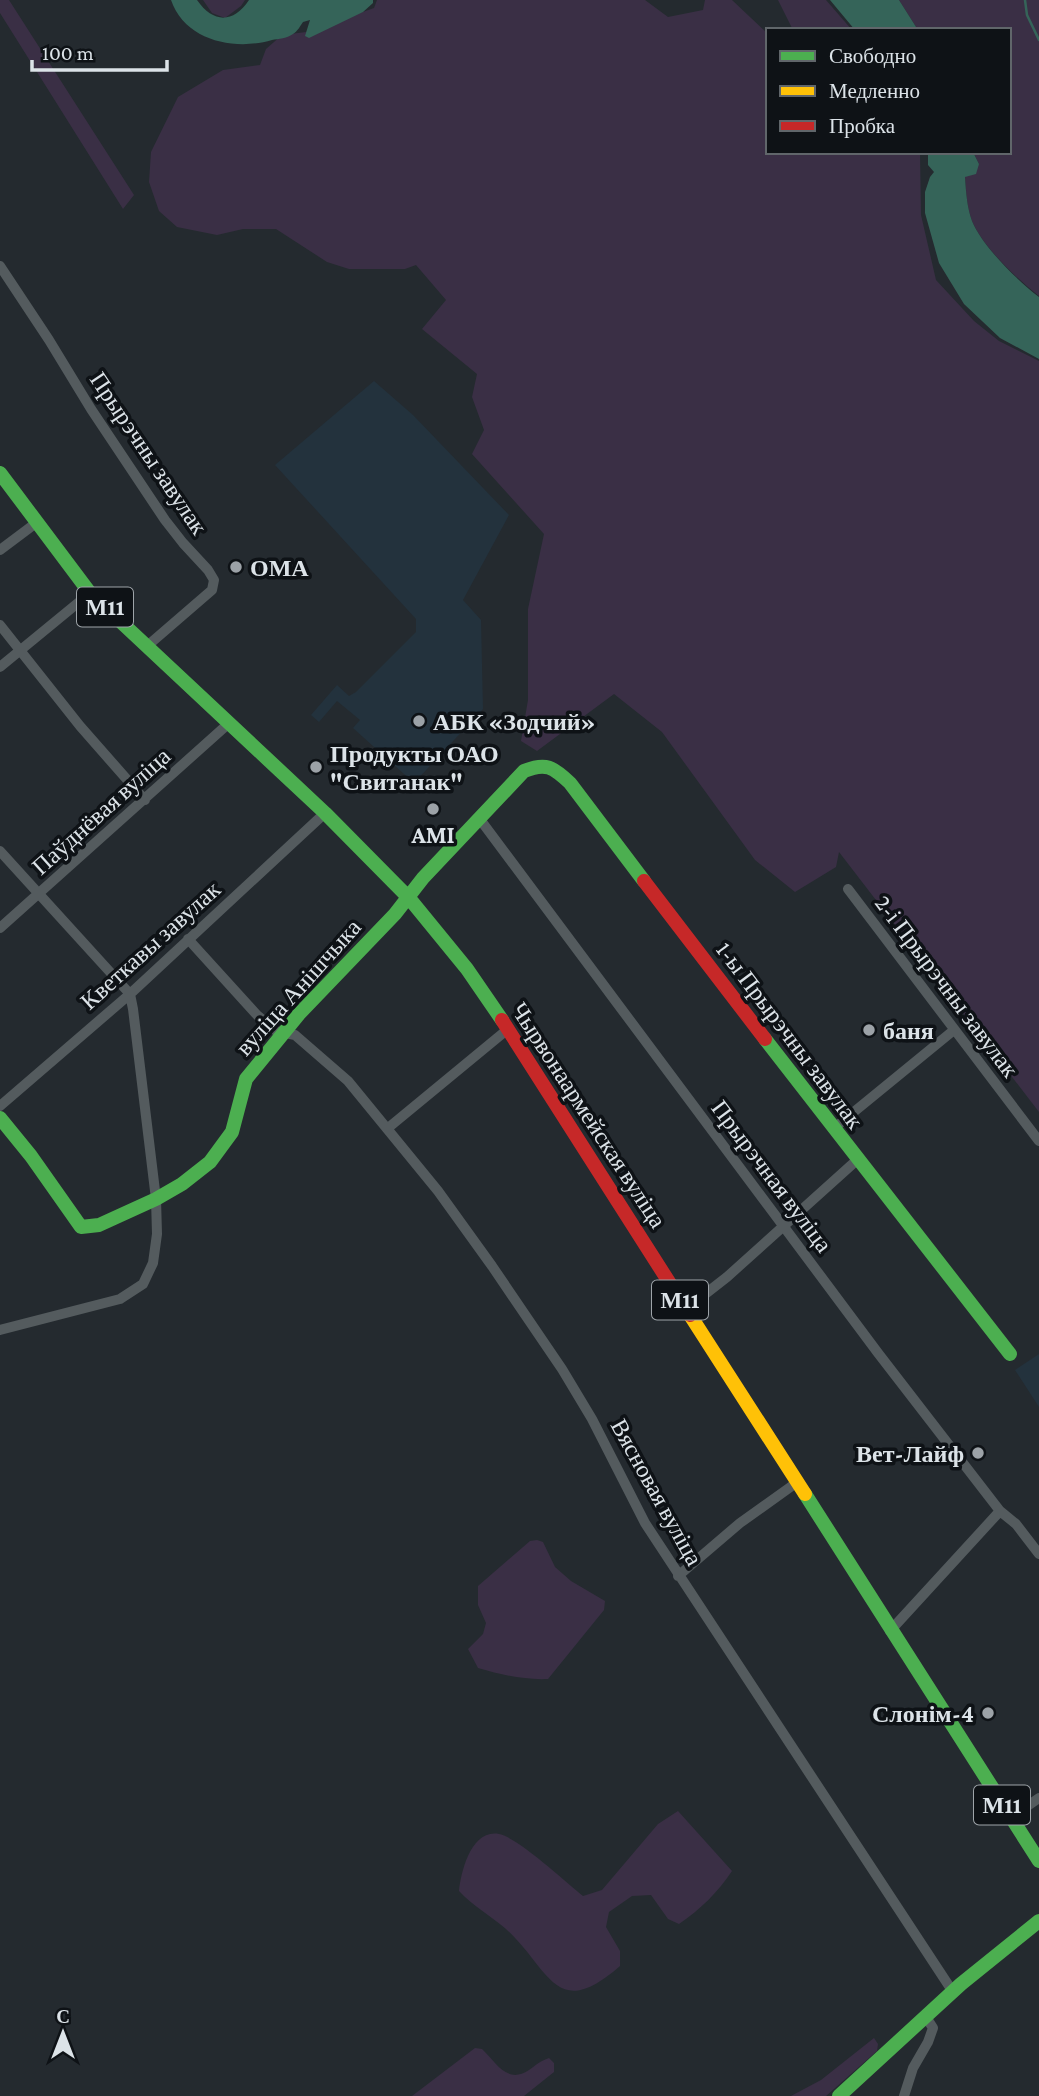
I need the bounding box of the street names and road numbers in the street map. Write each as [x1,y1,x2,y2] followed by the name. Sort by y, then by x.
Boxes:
[85,367,213,539] street label: Прырэчны завулак
[77,587,133,626] road number: М11
[26,742,176,880] street label: Паўднёвая вуліца
[75,875,225,1015] street label: Кветкавы завулак
[870,890,1025,1083] street label: 2-і Прырэчны завулак
[230,913,366,1061] street label: вуліца Анішчыка
[711,936,869,1134] street label: 1-ы Прырэчны завулак
[506,997,672,1233] street label: Чырвонаармейская вуліца
[706,1095,838,1257] street label: Прырэчная вуліца
[652,1280,708,1320] road number: М11
[606,1414,709,1570] street label: Вясновая вуліца
[974,1786,1030,1824] road number: М11

